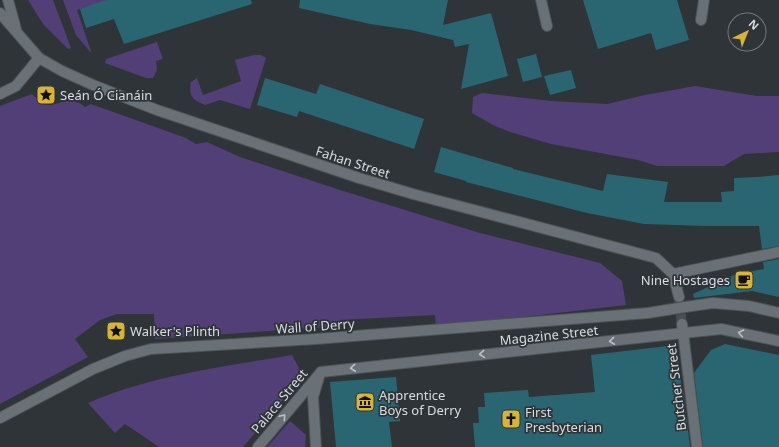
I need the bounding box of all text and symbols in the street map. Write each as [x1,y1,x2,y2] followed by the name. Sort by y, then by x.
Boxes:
[727,12,767,52] north arrow
[746,16,763,33] text: N
[35,84,57,106] place icon: Seán Ó Cianáin
[60,86,152,104] place label: Seán Ó Cianáin
[314,142,393,183] street label: Fahan Street
[733,269,755,291] cafe icon: Nine Hostages
[641,271,730,289] place label: Nine Hostages
[275,314,355,338] street label: Wall of Derry
[105,320,127,342] place icon: Walker's Plinth
[499,321,599,349] street label: Magazine Street
[130,322,220,340] place label: Walker's Plinth
[738,330,744,338] one-way arrow
[609,336,615,345] one-way arrow
[662,342,690,432] street label: Butcher Street
[479,350,486,359] one-way arrow
[350,363,356,372] one-way arrow
[247,365,311,437] street label: Palace Street
[379,386,462,419] place label: Apprentice Boys of Derry
[354,391,376,413] museum icon: Apprentice Boys of Derry
[525,403,602,436] place label: First Presbyterian
[500,408,522,430] church icon: First Presbyterian
[278,414,285,422] one-way arrow

